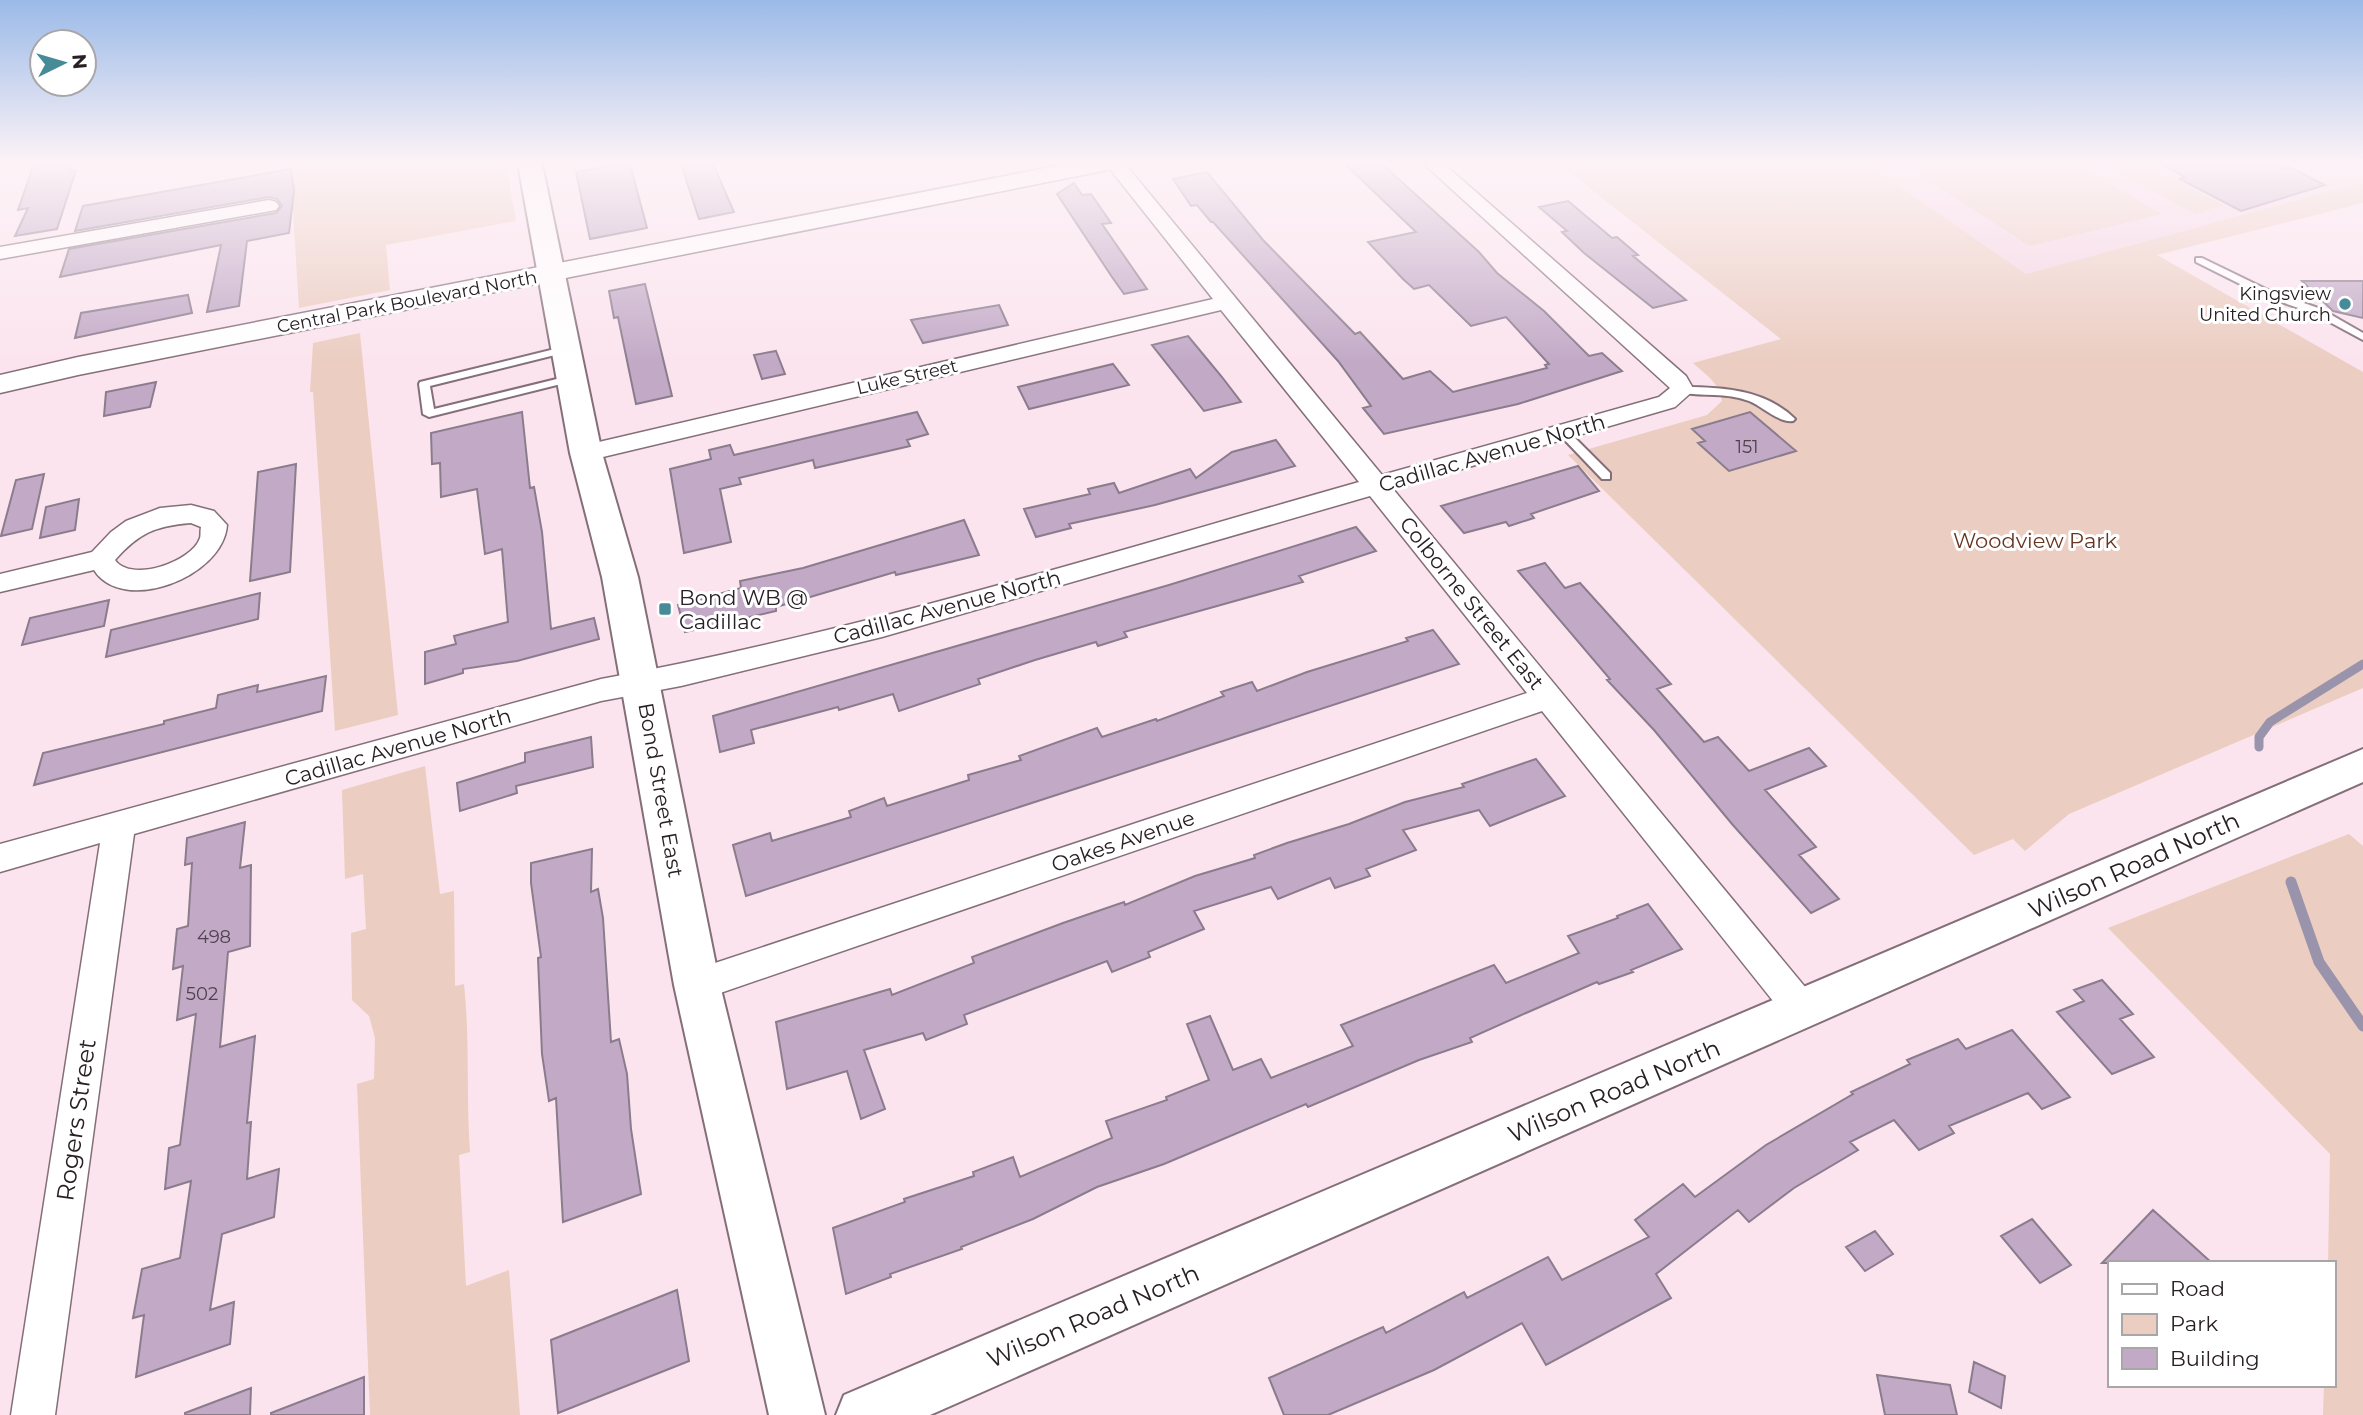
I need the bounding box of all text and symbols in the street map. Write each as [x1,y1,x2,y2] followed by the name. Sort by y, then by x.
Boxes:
[28,28,98,98] north arrow
[67,53,92,70] text: N
[275,266,539,338] street label: Central Park Boulevard North
[2199,283,2331,326] place label: Kingsview United Church
[2337,296,2353,312] marker: Kingsview United Church
[854,355,960,399] street label: Luke Street
[1376,409,1608,497] street label: Cadillac Avenue North
[1735,436,1759,458] house number: 151
[1395,511,1549,695] street label: Colborne Street East
[1953,528,2118,553] park label: Woodview Park
[831,565,1063,649] street label: Cadillac Avenue North
[679,585,808,634] place label: Bond WB @ Cadillac
[657,601,673,617] marker: Bond WB @ Cadillac
[633,701,689,879] street label: Bond Street East
[282,703,514,791] street label: Cadillac Avenue North
[1048,805,1198,877] street label: Oakes Avenue
[2024,805,2244,925] street label: Wilson Road North
[197,926,231,948] house number: 498
[186,983,218,1005] house number: 502
[1503,1033,1725,1149] street label: Wilson Road North
[50,1037,102,1203] street label: Rogers Street
[982,1258,1204,1374] street label: Wilson Road North
[2108,1261,2335,1387] legend
[2170,1276,2225,1301] text: Road
[2170,1311,2218,1336] text: Park
[2170,1346,2260,1371] text: Building

